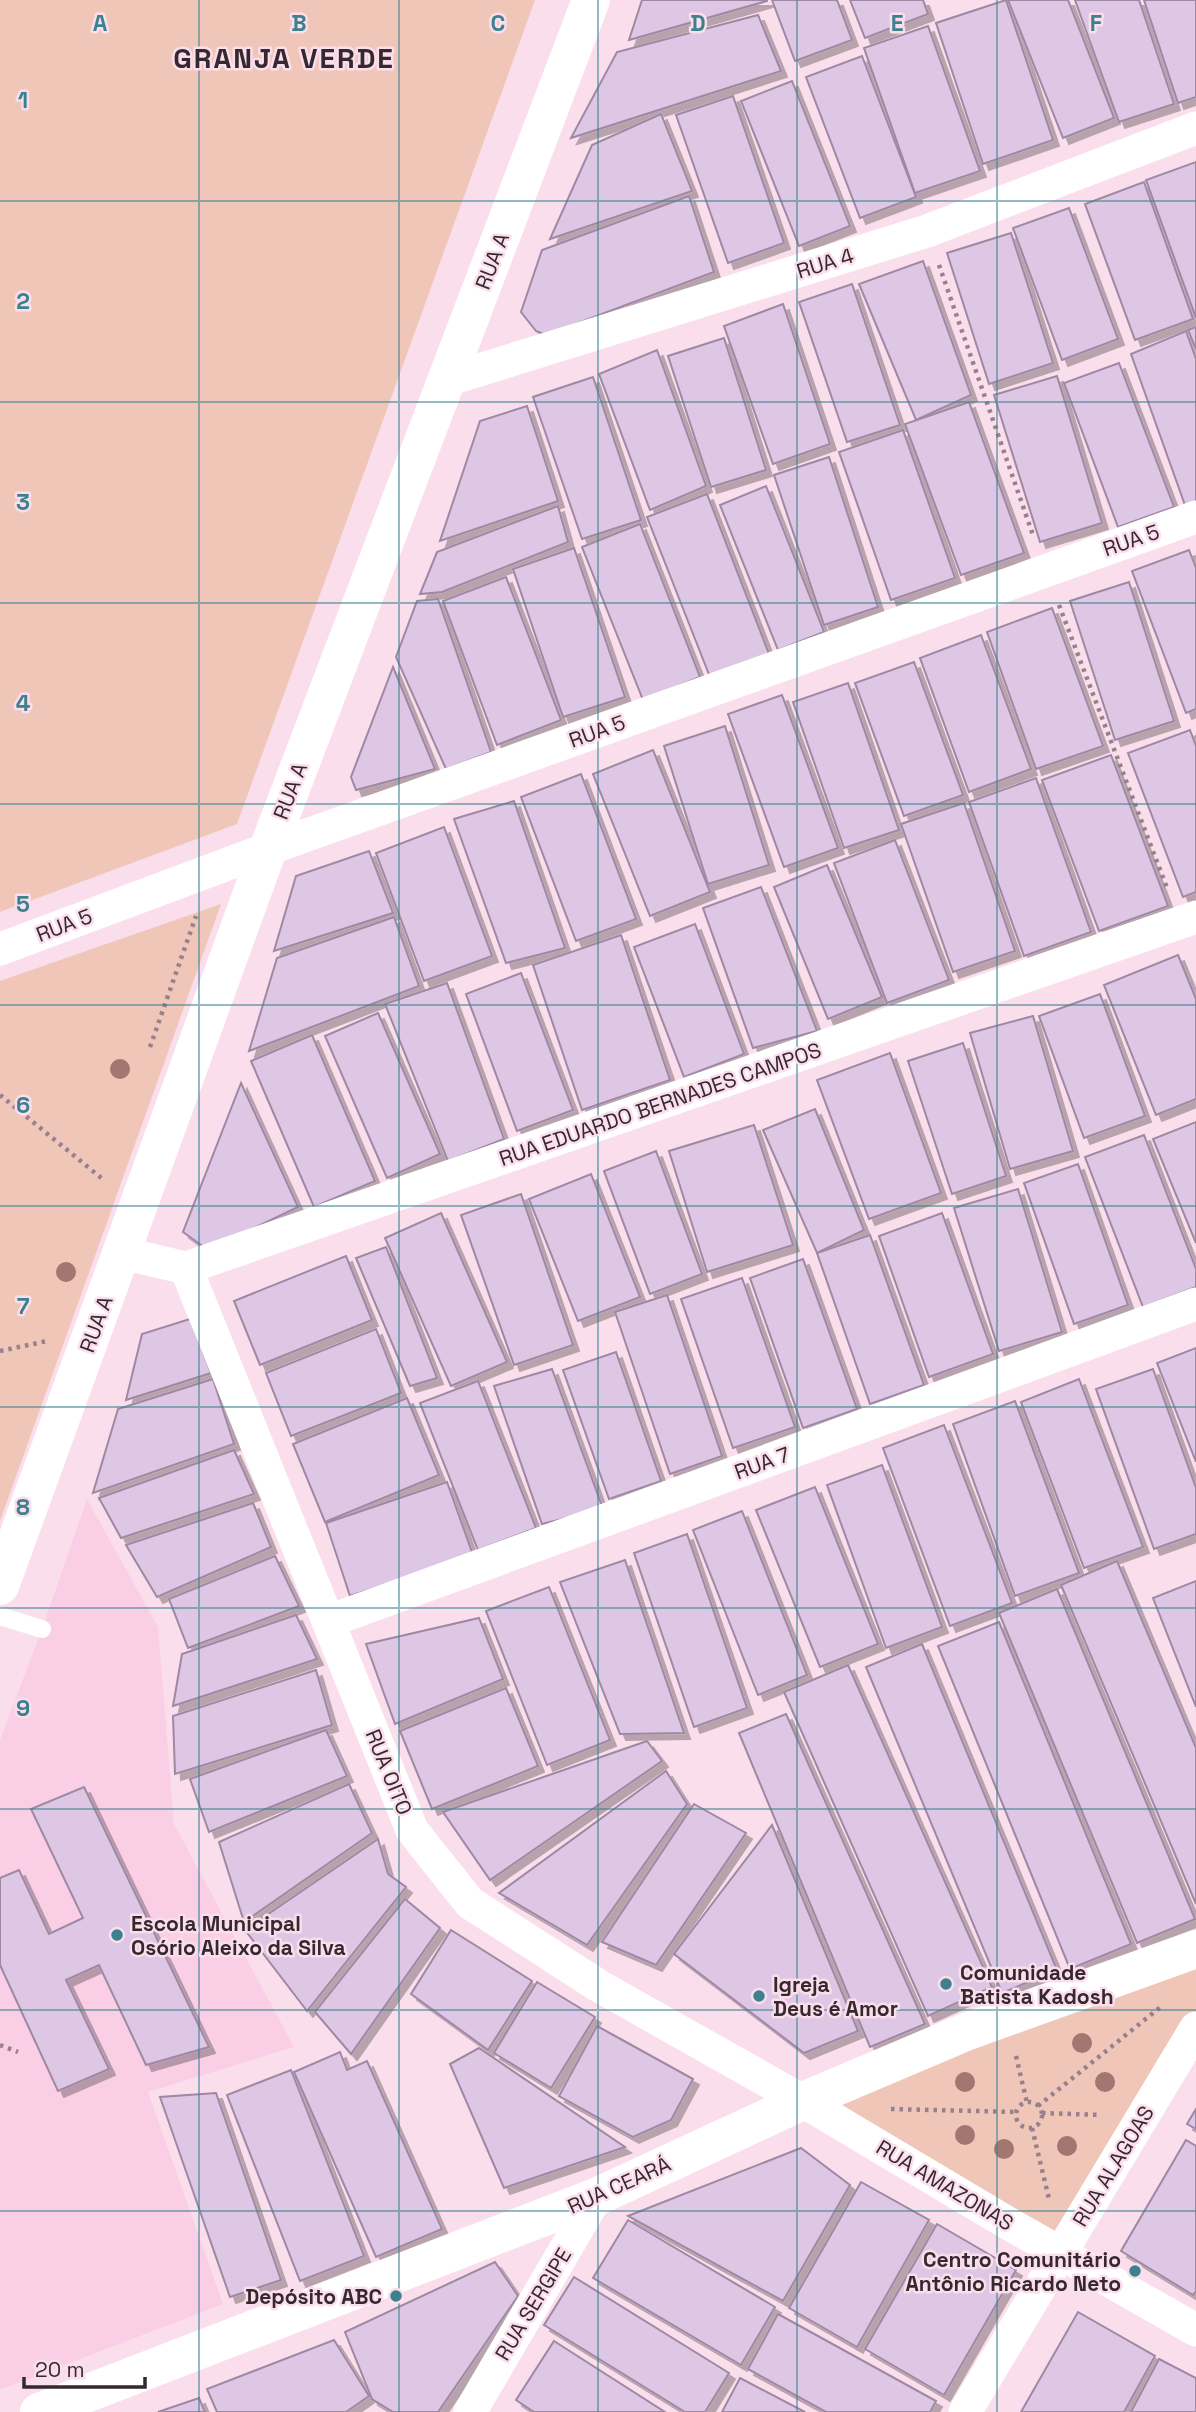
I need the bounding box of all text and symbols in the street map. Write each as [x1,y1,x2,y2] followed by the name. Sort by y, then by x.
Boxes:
[93,8,108,38] text: A
[291,8,307,38] text: B
[491,8,505,38] text: C
[690,8,706,38] text: D
[891,8,903,38] text: E
[1090,8,1102,38] text: F
[173,40,395,76] district label: GRANJA VERDE
[18,85,28,115] text: 1
[469,229,515,293] street label: RUA A
[793,242,857,284] street label: RUA 4
[16,286,30,316] text: 2
[16,487,30,517] text: 3
[1099,518,1163,562] street label: RUA 5
[16,688,31,718] text: 4
[565,708,629,754] street label: RUA 5
[267,759,313,823] street label: RUA A
[16,889,30,919] text: 5
[32,902,96,948] street label: RUA 5
[495,1036,825,1172] street label: RUA EDUARDO BERNADES CAMPOS
[16,1090,30,1120] text: 6
[17,1291,30,1321] text: 7
[73,1292,119,1356] street label: RUA A
[731,1440,794,1485] street label: RUA 7
[16,1492,30,1522] text: 8
[16,1693,30,1723] text: 9
[360,1725,418,1819] street label: RUA OITO
[131,1910,346,1961] place label: Escola Municipal Osório Aleixo da Silva
[109,1927,125,1943] marker: Escola Municipal Osório Aleixo da Silva
[960,1959,1114,2010] place label: Comunidade Batista Kadosh
[773,1971,898,2022] place label: Igreja Deus é Amor
[938,1976,954,1992] marker: Comunidade Batista Kadosh
[751,1988,767,2004] marker: Igreja Deus é Amor
[1066,2101,1160,2231] street label: RUA ALAGOAS
[871,2133,1019,2237] street label: RUA AMAZONAS
[563,2150,675,2220] street label: RUA CEARÁ
[489,2243,577,2365] street label: RUA SERGIPE
[906,2246,1121,2297] place label: Centro Comunitário Antônio Ricardo Neto
[1127,2263,1143,2279] marker: Centro Comunitário Antônio Ricardo Neto
[245,2283,382,2310] place label: Depósito ABC
[388,2288,404,2304] marker: Depósito ABC
[24,2346,145,2390] scale bar
[35,2356,85,2383] text: 20 m

